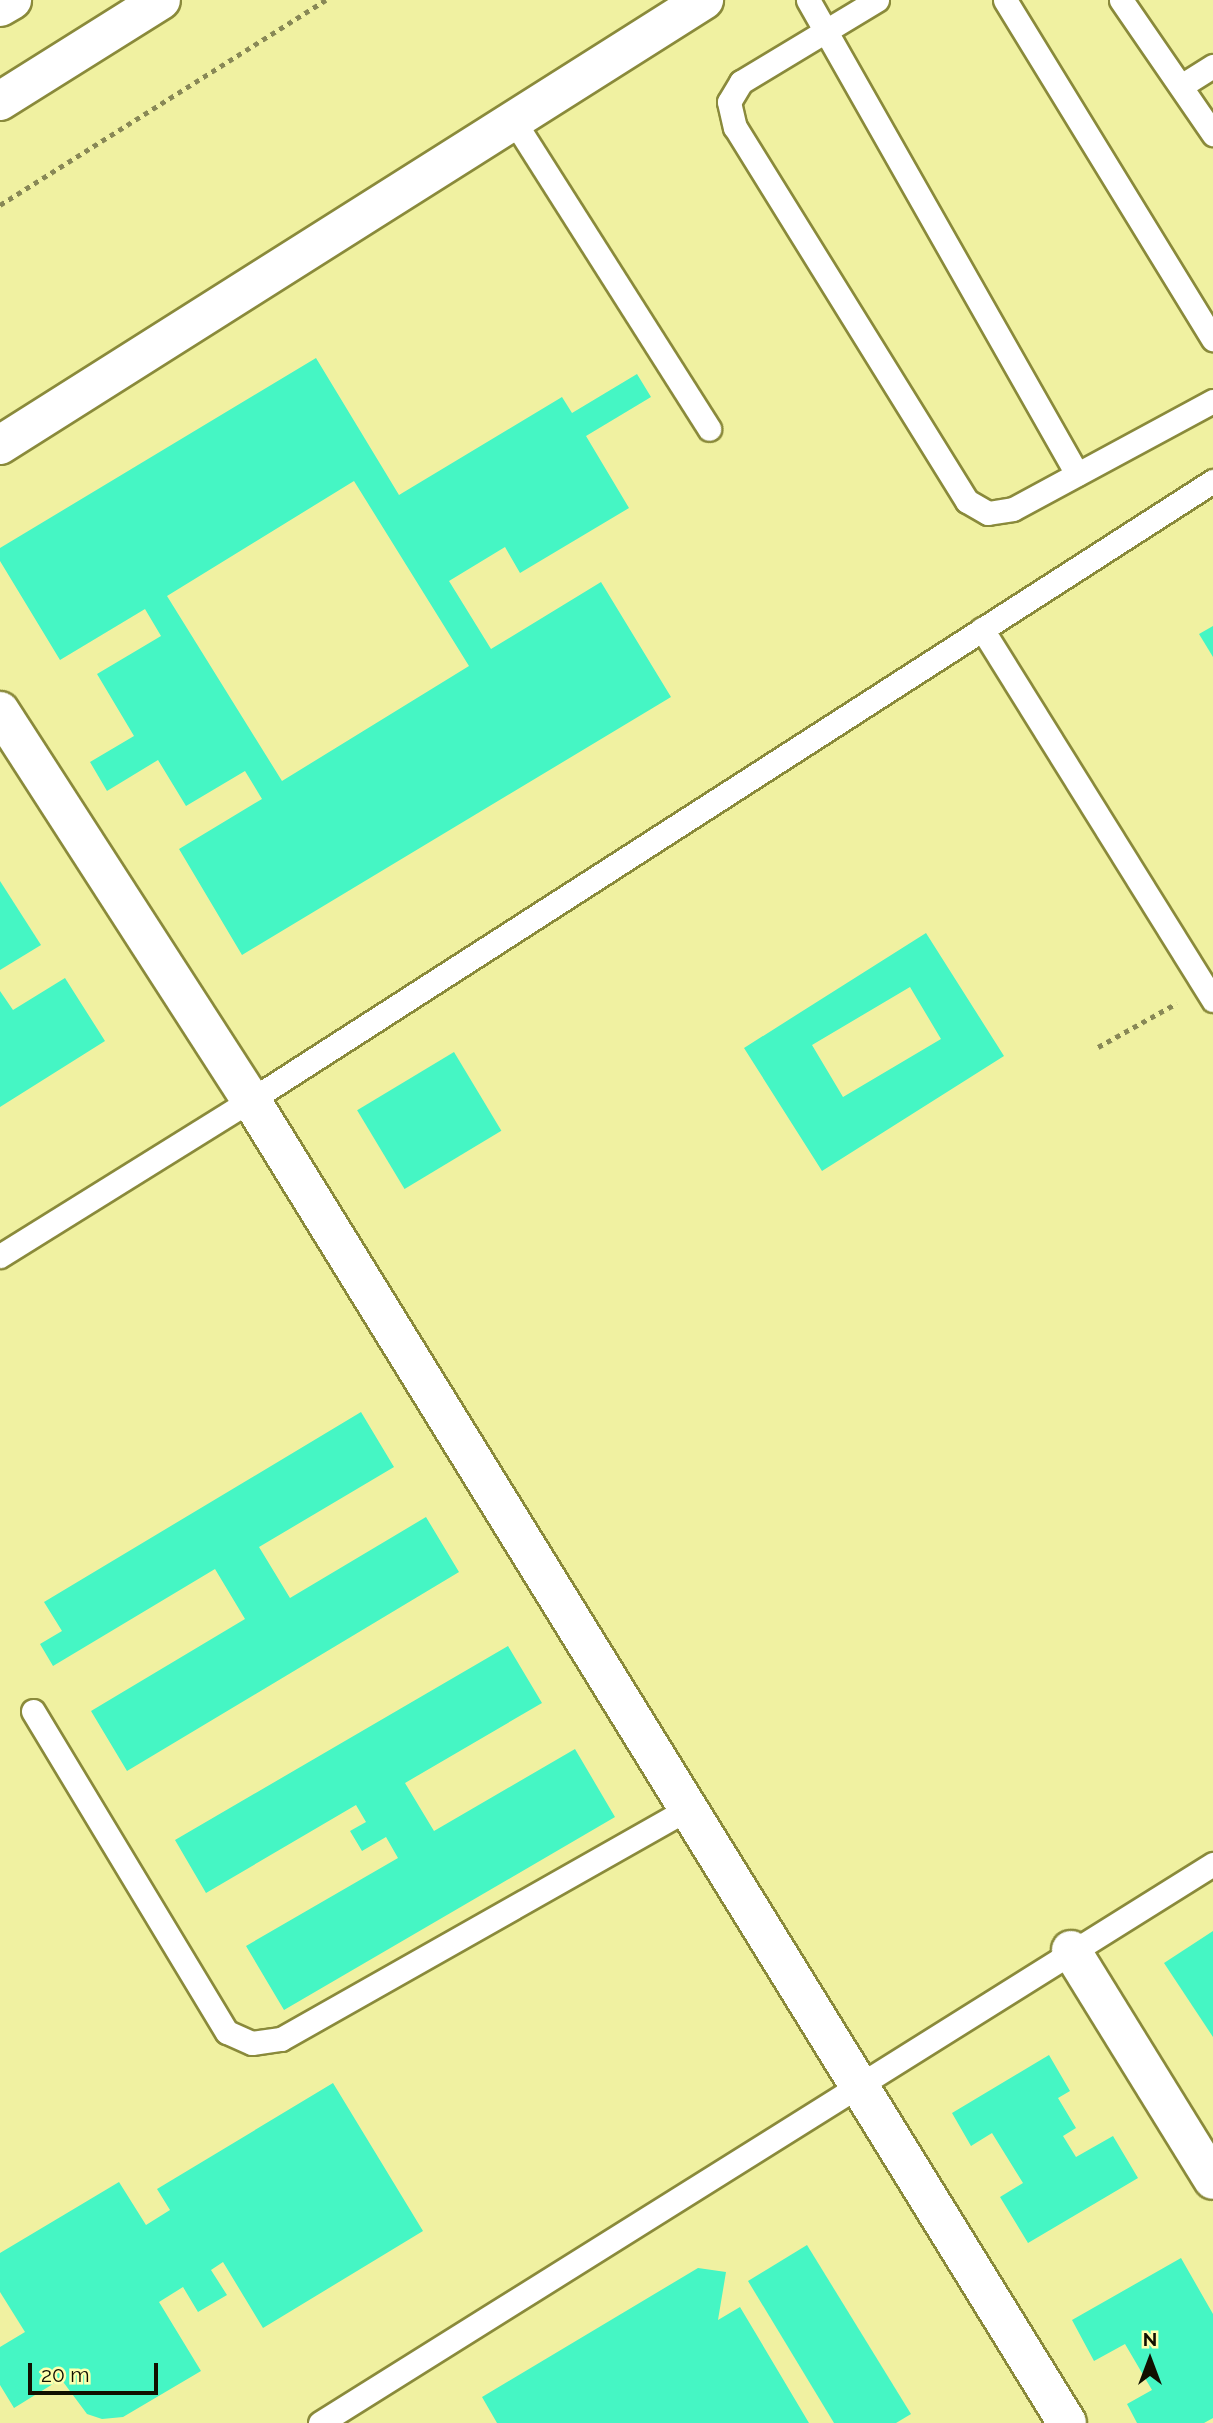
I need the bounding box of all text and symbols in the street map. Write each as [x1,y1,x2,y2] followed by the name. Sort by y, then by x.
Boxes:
[1115,2325,1185,2395] north arrow
[1143,2328,1157,2350] text: N
[32,2350,161,2394] scale bar
[41,2362,89,2387] text: 20 m

